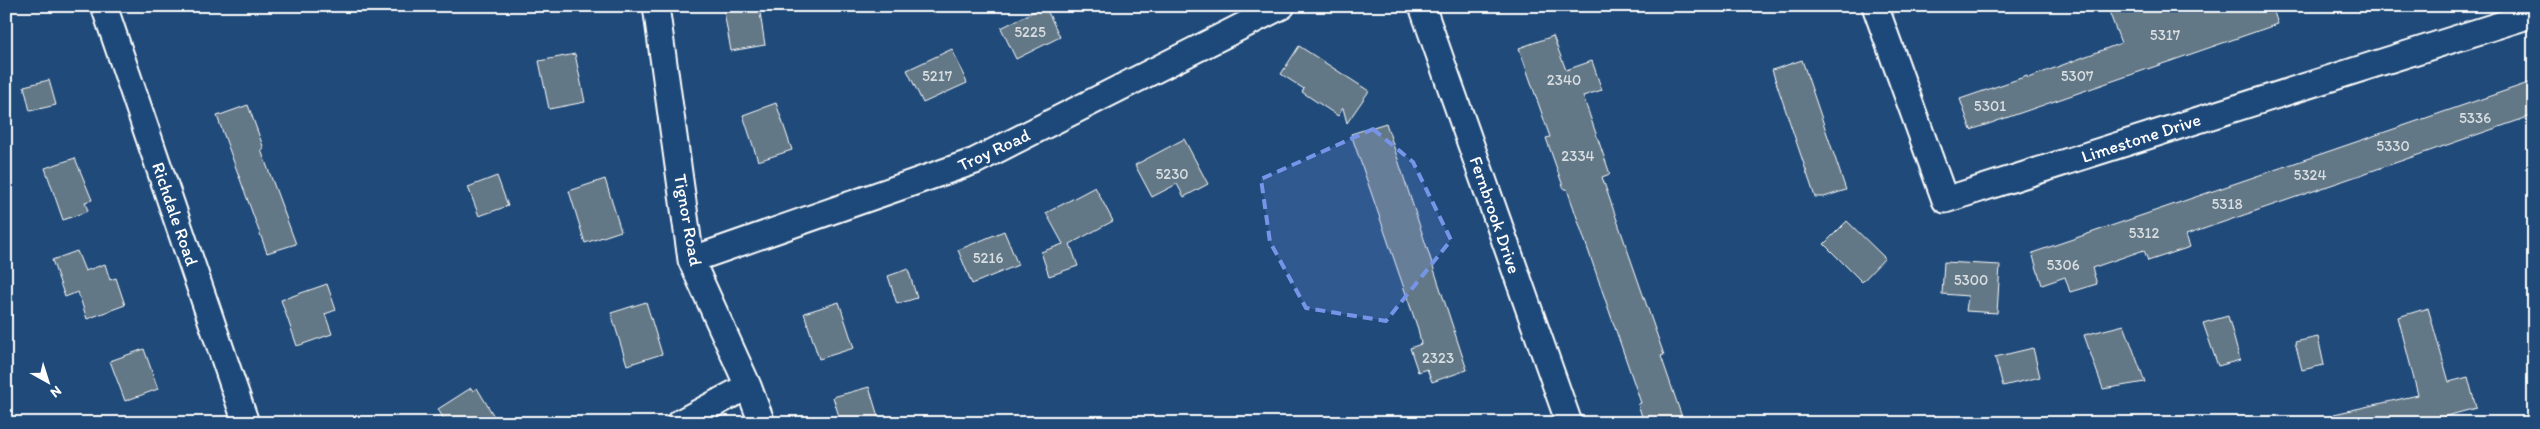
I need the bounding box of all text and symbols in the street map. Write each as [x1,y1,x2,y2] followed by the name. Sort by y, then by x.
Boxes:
[1014,23,1046,41] house number: 5225
[2150,26,2181,44] house number: 5317
[922,67,953,85] house number: 5217
[2061,67,2094,85] house number: 5307
[1547,71,1581,89] house number: 2340
[1974,97,2006,115] house number: 5301
[2078,108,2204,168] street label: Limestone Drive
[2459,109,2491,127] house number: 5336
[954,124,1034,176] street label: Troy Road
[2376,137,2410,155] house number: 5330
[1561,147,1595,165] house number: 2334
[1465,153,1525,277] street label: Fernbrook Drive
[147,159,203,269] street label: Richdale Road
[1155,165,1189,183] house number: 5230
[2294,166,2326,184] house number: 5324
[669,172,707,268] street label: Tignor Road
[2211,195,2243,213] house number: 5318
[2129,224,2160,242] house number: 5312
[973,249,1003,267] house number: 5216
[2046,256,2080,274] house number: 5306
[1954,271,1988,289] house number: 5300
[1422,349,1454,367] house number: 2323
[22,356,72,406] north arrow
[47,382,65,401] text: N

